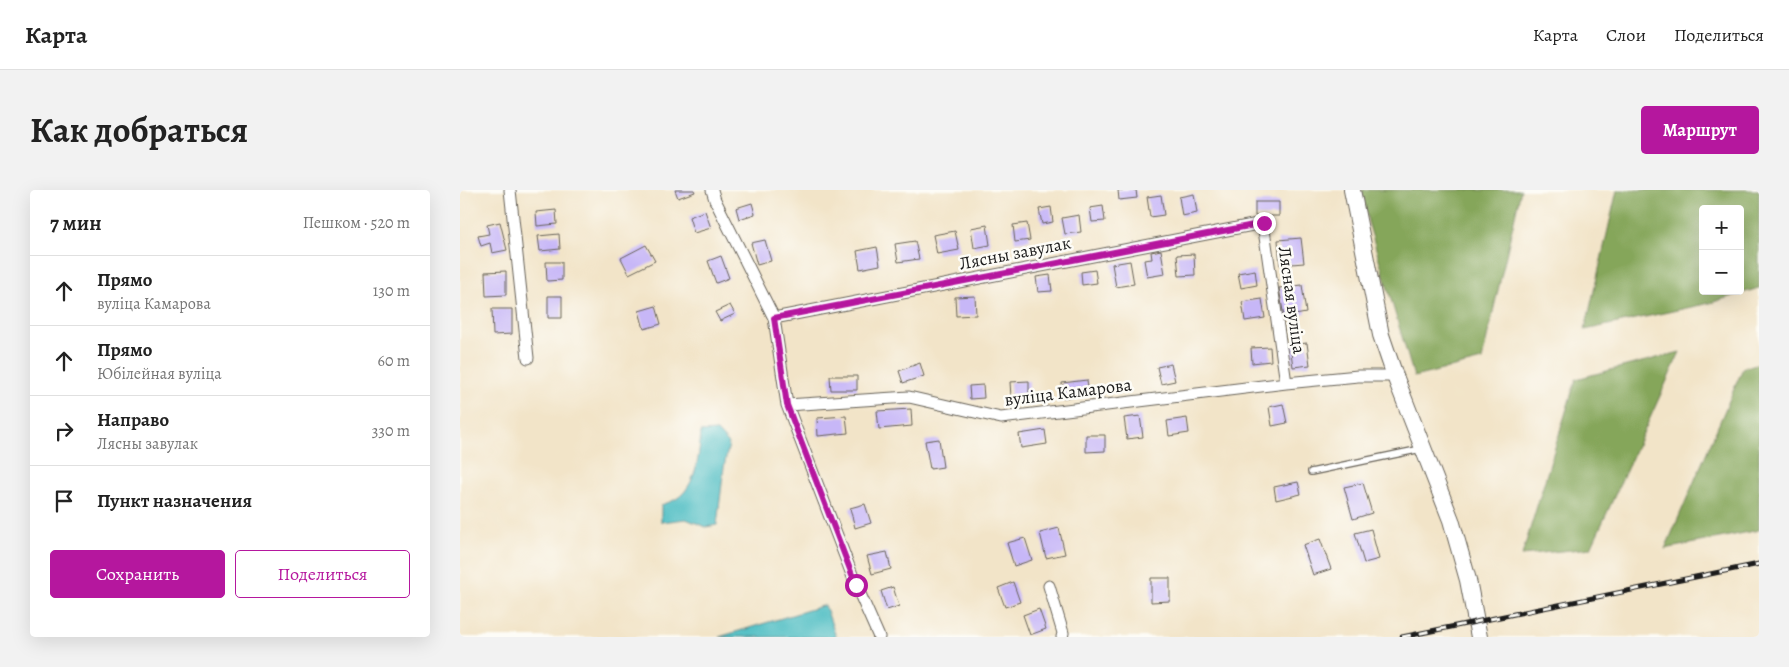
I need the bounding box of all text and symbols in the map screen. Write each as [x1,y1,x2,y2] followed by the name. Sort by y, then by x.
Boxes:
[25,19,87,51] text: Карта
[1533,23,1578,47] text: Карта
[1606,23,1646,47] text: Слои
[1674,23,1764,47] text: Поделиться
[30,106,248,154] text: Как добраться
[1641,106,1759,154] button: Маршрут
[1699,205,1744,295] map controls
[1699,205,1744,250] button: +
[50,209,102,237] text: 7 мин
[303,212,410,234] text: Пешком · 520 m
[1253,212,1276,235] route end
[957,230,1073,276] street label: Лясны завулак
[1273,245,1312,356] street label: Лясная вуліца
[1699,250,1744,295] button: −
[97,267,152,293] text: Прямо
[50,277,78,305] icon: ahead
[373,280,410,302] text: 130 m
[97,293,211,315] text: вуліца Камарова
[97,337,152,363] text: Прямо
[50,347,78,375] icon: ahead
[378,350,410,372] text: 60 m
[97,363,222,385] text: Юбілейная вуліца
[1003,372,1134,412] street label: вуліца Камарова
[97,407,169,433] text: Направо
[50,417,78,445] icon: right
[372,420,410,442] text: 330 m
[97,433,198,455] text: Лясны завулак
[50,487,78,515] icon: arrive
[97,488,252,514] text: Пункт назначения
[50,550,225,598] button: Сохранить
[235,550,410,598] button: Поделиться
[845,574,868,597] route start

